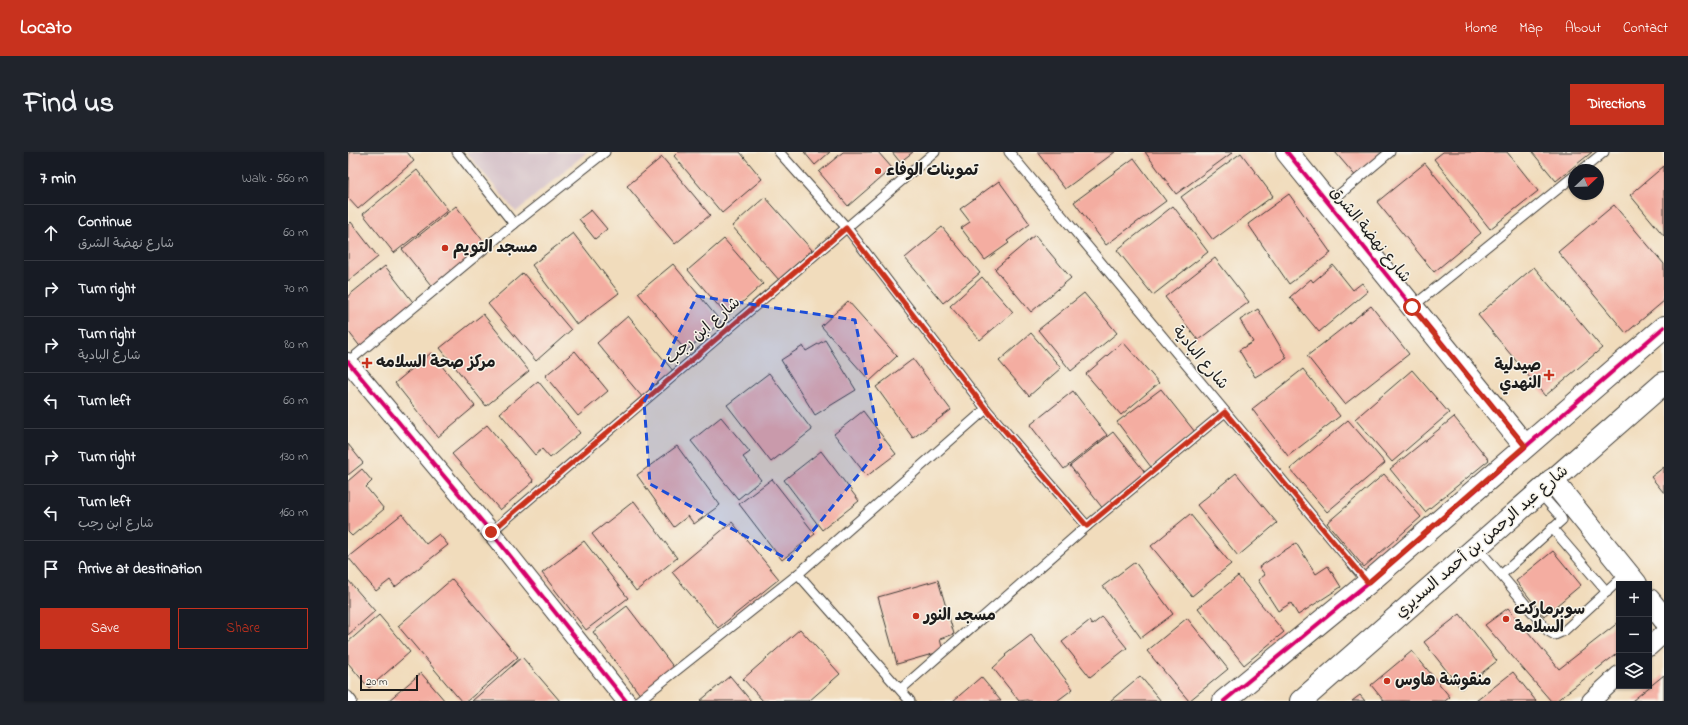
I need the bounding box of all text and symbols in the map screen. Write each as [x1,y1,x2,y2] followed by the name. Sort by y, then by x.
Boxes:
[20,15,72,42] text: Locato
[1465,18,1497,39] text: Home
[1519,18,1543,39] text: Map
[1565,18,1601,39] text: About
[1623,18,1668,39] text: Contact
[24,84,114,125] text: Find us
[1570,84,1664,125] button: Directions
[886,159,979,183] place label: تموينات الوفاء
[1568,164,1604,200] north arrow
[40,166,76,191] text: 7 min
[873,166,883,176] marker: تموينات الوفاء
[242,169,308,188] text: Walk · 560 m
[1323,182,1417,288] street label: شارع نهضة الشرق
[78,211,132,233] text: Continue
[40,222,62,244] icon: ahead
[283,223,308,242] text: 60 m
[78,234,174,253] text: شارع نهضة الشرق
[453,236,538,260] place label: مسجد التويم
[440,243,450,253] marker: مسجد التويم
[40,278,62,300] icon: right
[78,278,136,300] text: Turn right
[284,279,308,298] text: 70 m
[660,291,746,371] street label: شارع ابن رجب
[1403,298,1421,316] route start
[1166,321,1234,395] street label: شارع البادية
[78,323,136,345] text: Turn right
[40,334,62,356] icon: right
[284,335,308,354] text: 80 m
[78,346,141,365] text: شارع البادية
[376,351,496,375] place label: مركز صحة السلامه
[1494,354,1541,396] place label: صيدلية النهدي
[361,357,373,369] marker: مركز صحة السلامه
[1544,370,1554,380] marker: صيدلية النهدي
[40,390,62,412] icon: left
[78,390,131,412] text: Turn left
[283,391,308,410] text: 60 m
[40,446,62,468] icon: right
[78,446,136,468] text: Turn right
[280,447,308,466] text: 130 m
[1390,460,1574,624] street label: شارع عبد الرحمن بن أحمد السديري
[78,491,131,513] text: Turn left
[40,502,62,524] icon: left
[279,503,308,522] text: 160 m
[78,514,154,533] text: شارع ابن رجب
[482,523,500,541] route end
[40,558,62,580] icon: arrive
[78,558,202,580] text: Arrive at destination
[1616,581,1652,689] map controls
[1616,581,1652,617] button: +
[1514,598,1585,640] place label: سوبرماركت السلامة
[922,604,996,628] place label: مسجد النور
[40,608,170,649] button: Save
[178,608,308,649] button: Share
[911,611,921,621] marker: مسجد النور
[1501,614,1511,624] marker: سوبرماركت السلامة
[1616,617,1652,653] button: −
[1616,653,1652,689] button: layers
[1395,669,1491,693] place label: منقوشة هاوس
[360,673,418,692] scale bar
[366,674,388,690] text: 20 m
[1382,676,1392,686] marker: منقوشة هاوس

